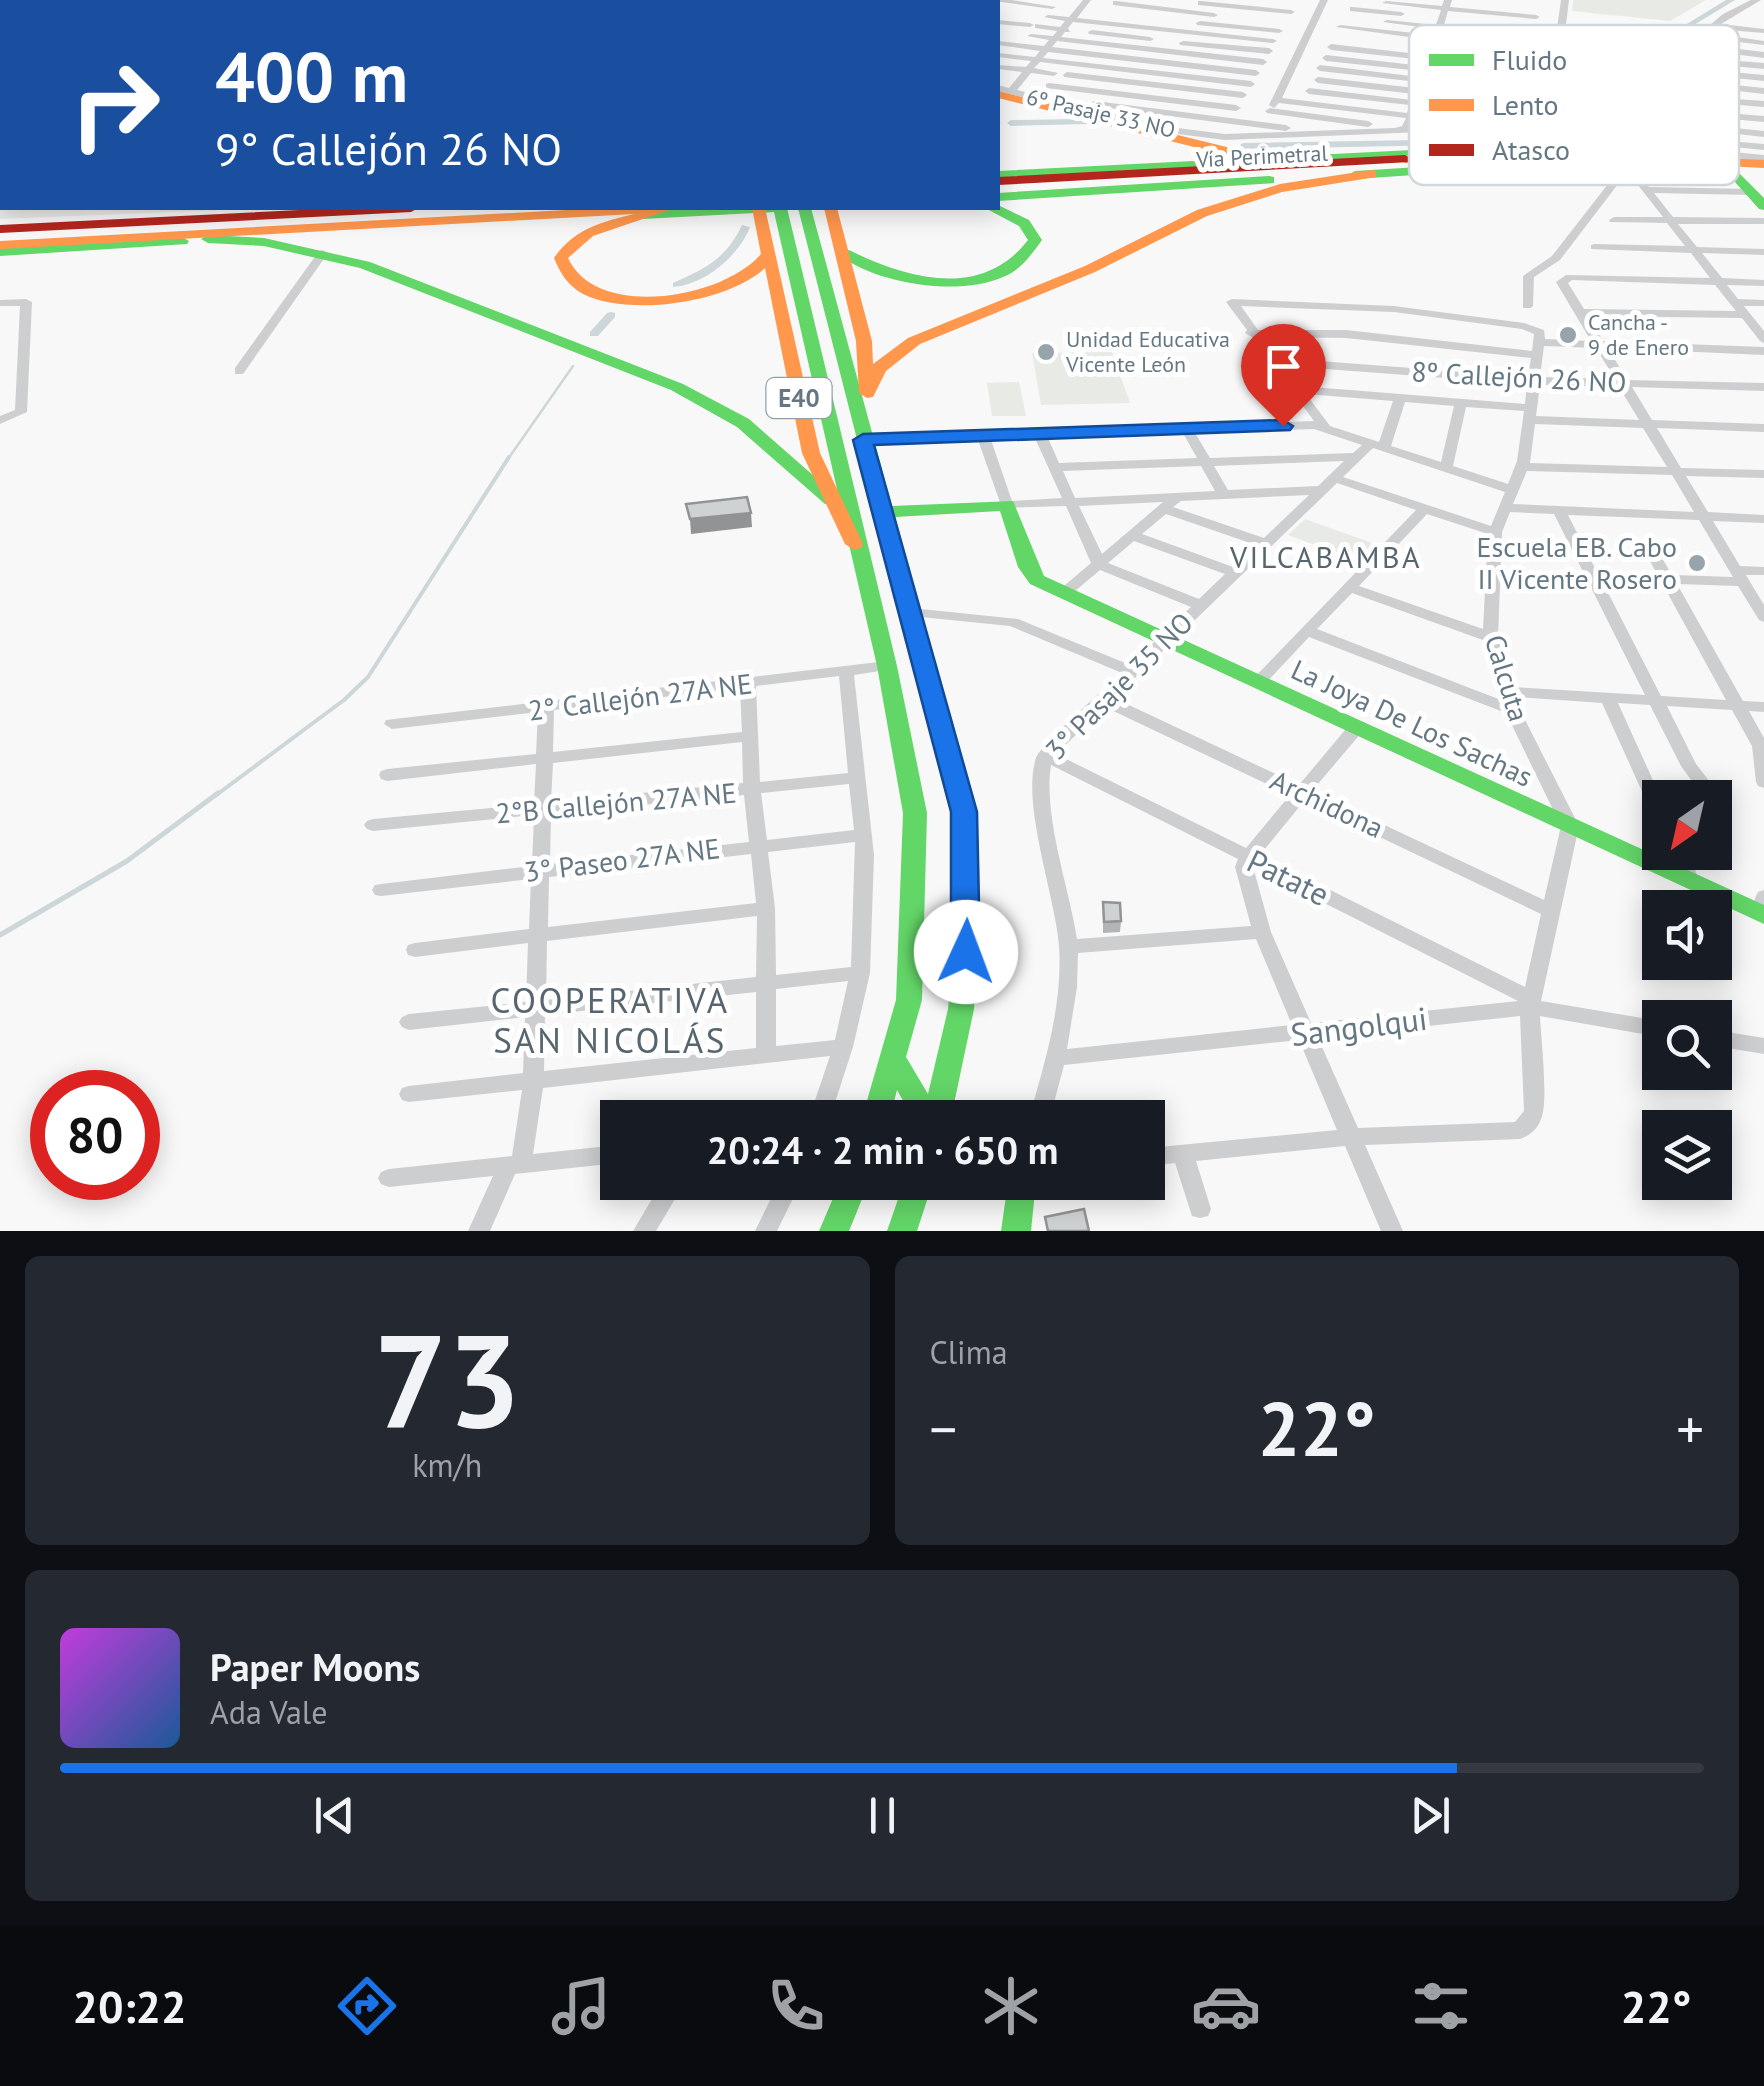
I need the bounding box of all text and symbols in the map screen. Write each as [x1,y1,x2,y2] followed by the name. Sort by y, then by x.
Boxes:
[1409,25,1739,185] legend
[215,31,408,121] text: 400 m
[50,40,180,170] icon: right
[1492,41,1567,78] text: Fluido
[1024,82,1178,144] street label: 6º Pasaje 33 NO
[1492,86,1559,123] text: Lento
[215,119,562,177] text: 9° Callejón 26 NO
[1492,131,1570,168] text: Atasco
[1195,139,1329,173] street label: Vía Perimetral
[1588,308,1689,361] place label: Cancha - 9 de Enero
[1241,324,1326,427] pin
[1557,324,1579,346] marker: Cancha - 9 de Enero
[1065,325,1230,378] place label: Unidad Educativa Vicente León
[1256,339,1311,394] icon: arrive
[1035,341,1057,363] marker: Unidad Educativa Vicente León
[1411,352,1627,401] street label: 8º Callejón 26 NO
[766,378,832,418] road number: E40
[1477,528,1677,597] place label: Escuela EB. Cabo II Vicente Rosero
[1229,537,1422,576] district label: VILCABAMBA
[1686,552,1708,574] marker: Escuela EB. Cabo II Vicente Rosero
[1037,604,1200,767] street label: 3° Pasaje 35 NO
[1477,630,1538,726] street label: Calcuta
[1286,650,1539,795] street label: La Joya De Los Sachas
[526,664,754,729] street label: 2° Callejón 27A NE
[1265,761,1390,846] street label: Archidona
[494,774,738,831] street label: 2°B Callejón 27A NE
[1642,780,1732,870] north arrow
[1642,780,1732,1200] map controls
[522,829,722,890] street label: 3° Paseo 27A NE
[1241,839,1336,915] street label: Patate
[1642,890,1732,980] button: sound
[914,900,1018,1004] position arrow
[490,977,730,1063] district label: COOPERATIVA SAN NICOLÁS
[1288,997,1429,1055] street label: Sangolqui
[1642,1000,1732,1090] button: search
[30,1070,160,1200] speed limit sign: 80
[1642,1110,1732,1200] button: layers
[707,1125,1058,1174] text: 20:24 · 2 min · 650 m
[374,1295,521,1463] text: 73
[930,1331,1008,1373] text: Clima
[1258,1380,1376,1477] text: 22°
[930,1393,957,1464] text: −
[1676,1393,1704,1464] text: +
[412,1444,482,1486] text: km/h
[210,1642,420,1691] text: Paper Moons
[210,1691,327,1733] text: Ada Vale
[307,1788,362,1843] icon: previous
[855,1788,910,1843] icon: pause
[1403,1788,1458,1843] icon: next
[332,1971,402,2041] icon: directions
[546,1971,616,2041] icon: music
[761,1971,831,2041] icon: phone
[976,1971,1046,2041] icon: climate
[1191,1971,1261,2041] icon: car
[1406,1971,1476,2041] icon: filters
[72,1977,187,2035] text: 20:22
[1621,1977,1692,2035] text: 22°

